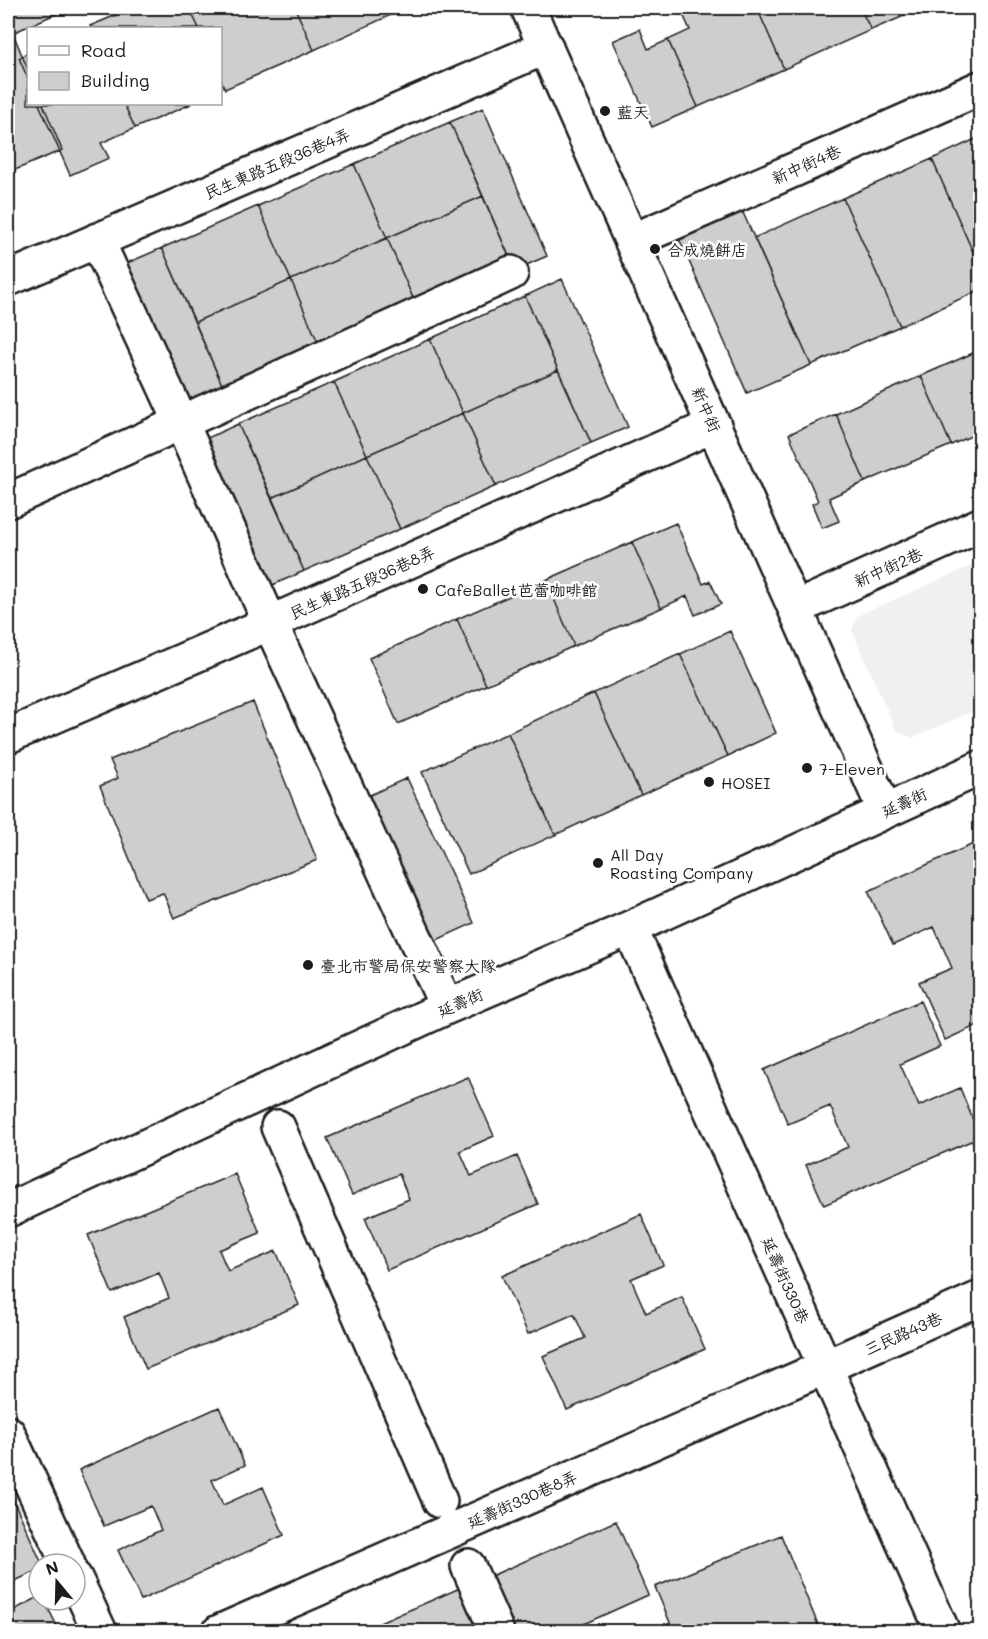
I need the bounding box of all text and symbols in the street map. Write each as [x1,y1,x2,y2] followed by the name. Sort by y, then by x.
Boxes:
[27,27,222,105] legend
[81,38,126,62] text: Road
[81,68,149,92] text: Building
[617,101,649,122] place label: 藍天
[598,104,612,118] marker: 藍天
[201,123,353,203] street label: 民生東路五段36巷4弄
[768,139,844,189] street label: 新中街4巷
[667,239,747,260] place label: 合成燒餅店
[648,242,662,256] marker: 合成燒餅店
[688,383,726,435] street label: 新中街
[286,541,438,623] street label: 民生東路五段36巷8弄
[850,543,926,591] street label: 新中街2巷
[435,579,597,600] place label: CafeBallet芭蕾咖啡館
[416,582,430,596] marker: CafeBallet芭蕾咖啡館
[819,758,885,779] place label: 7-Eleven
[800,761,814,775] marker: 7-Eleven
[721,772,770,793] place label: HOSEI
[702,775,716,789] marker: HOSEI
[878,782,930,822] street label: 延壽街
[610,844,753,883] place label: All Day Roasting Company
[591,856,605,870] marker: All Day Roasting Company
[320,955,496,976] place label: 臺北市警局保安警察大隊
[301,958,315,972] marker: 臺北市警局保安警察大隊
[434,983,486,1021] street label: 延壽街
[758,1233,814,1327] street label: 延壽街330巷
[861,1307,945,1359] street label: 三民路43巷
[464,1465,580,1533] street label: 延壽街330巷8弄
[27,1552,87,1612] north arrow
[43,1555,61,1579] text: N

